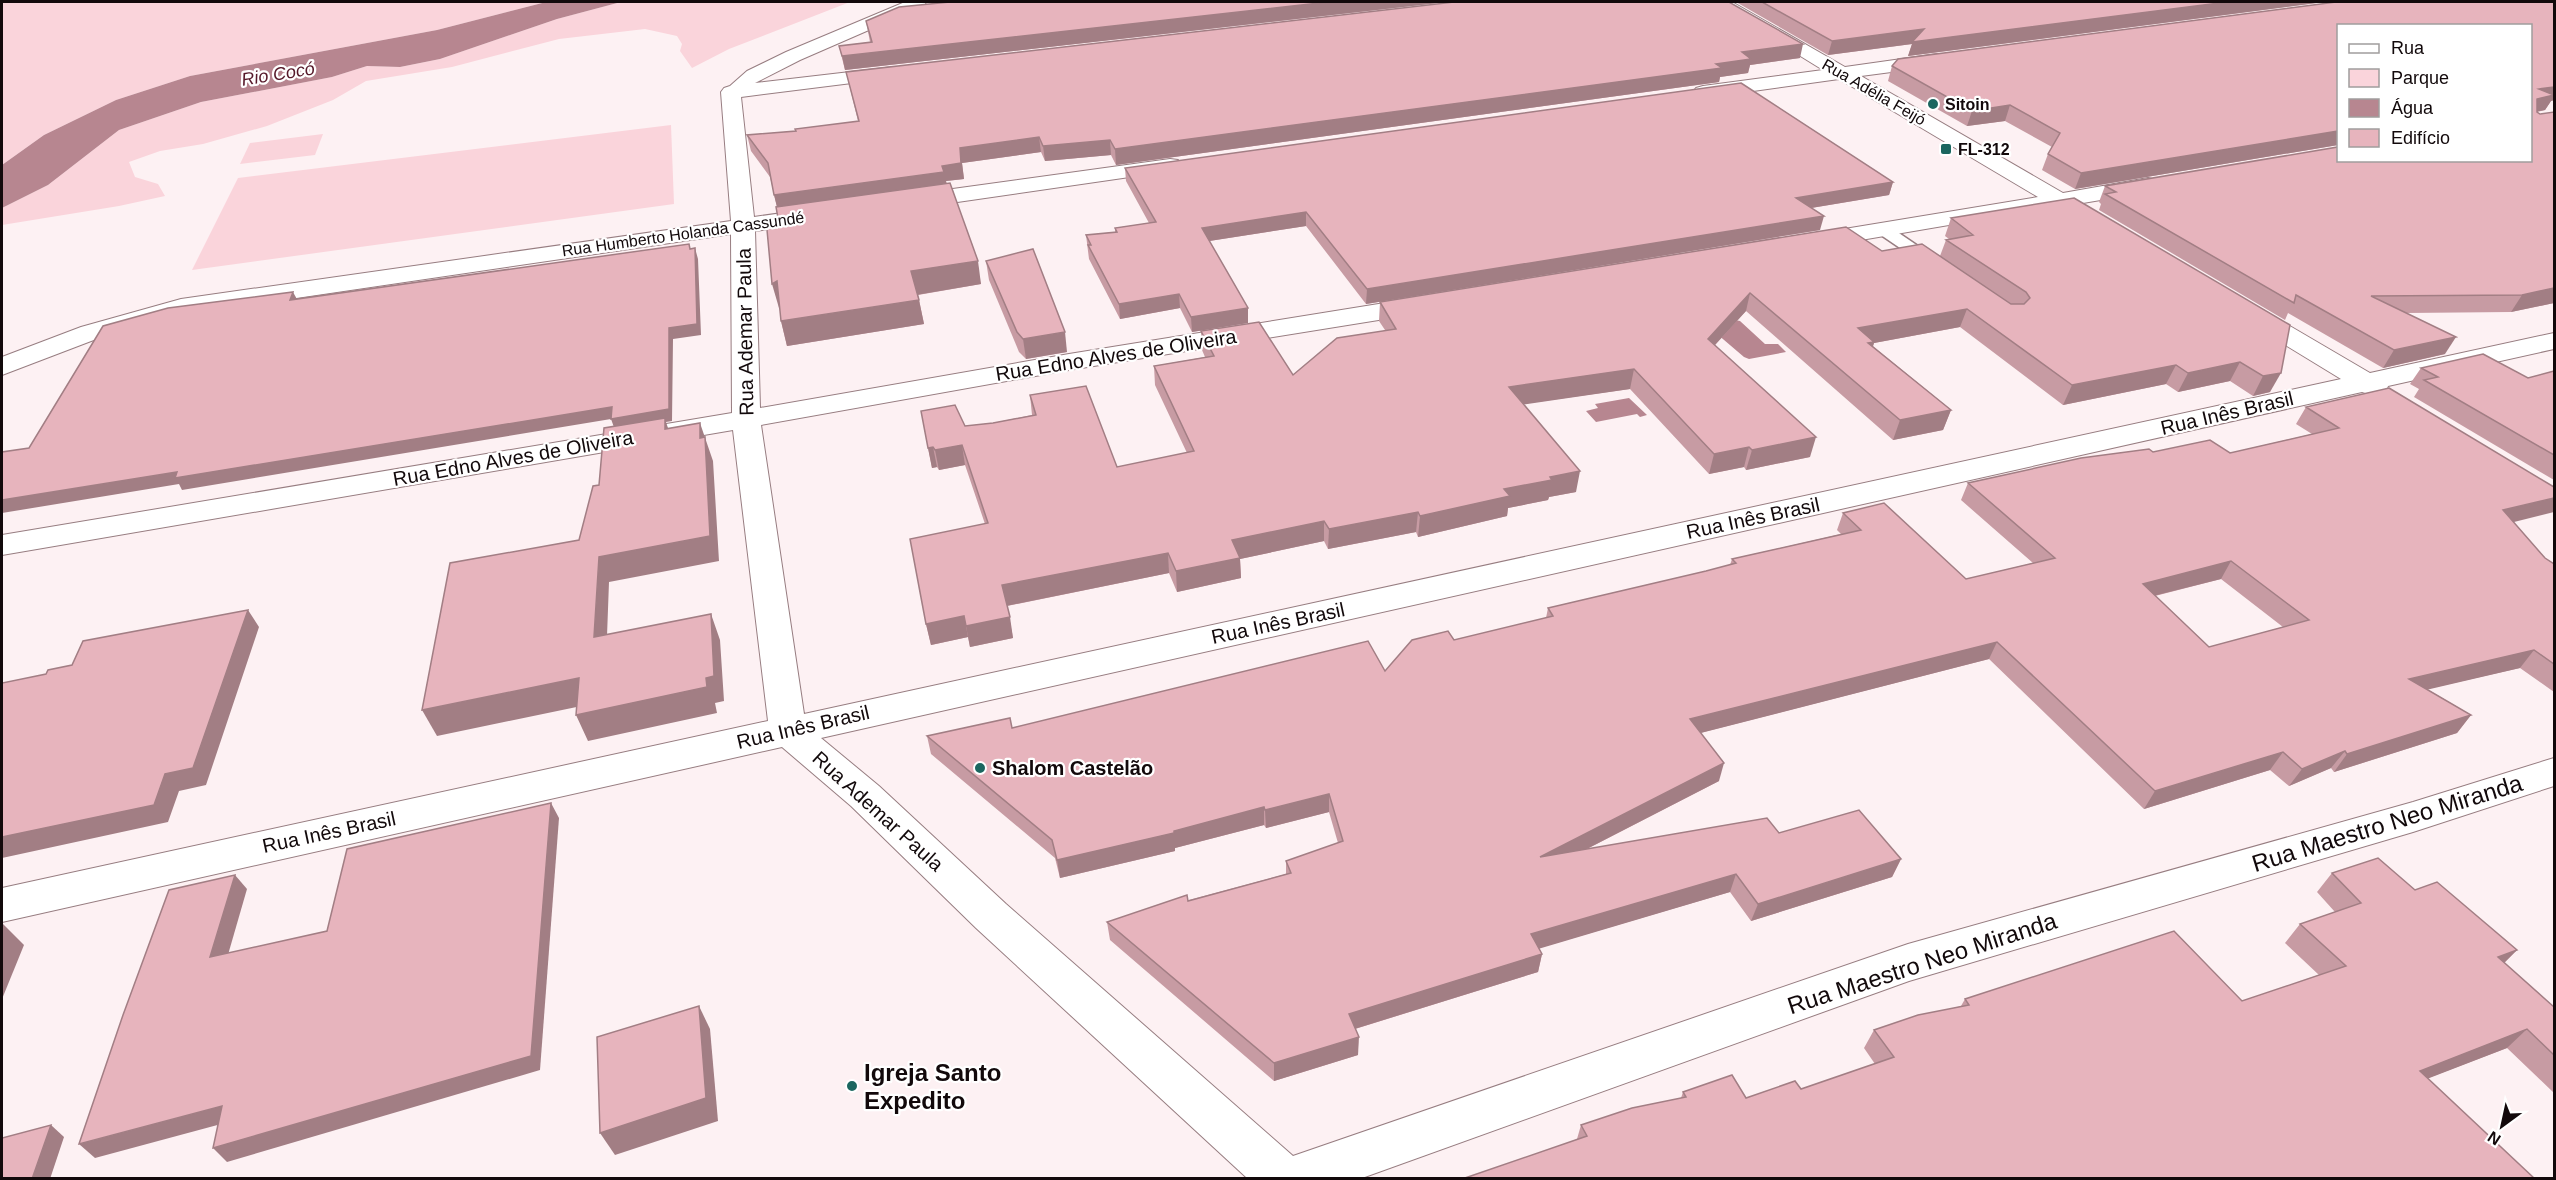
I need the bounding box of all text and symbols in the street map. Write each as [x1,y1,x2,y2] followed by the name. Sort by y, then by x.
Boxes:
[2337,24,2532,162] legend
[2391,38,2425,58] text: Rua
[1819,56,1929,129] street label: Rua Adélia Feijó
[240,58,316,90] water label: Rio Cocó
[2391,68,2449,88] text: Parque
[1945,96,1989,113] place label: Sitoin
[1926,97,1940,111] marker: Sitoin
[2391,98,2434,118] text: Água
[2391,128,2450,148] text: Edifício
[1958,141,2010,158] place label: FL-312
[1939,142,1953,156] marker: FL-312
[561,209,805,259] street label: Rua Humberto Holanda Cassundé
[733,247,757,416] street label: Rua Ademar Paula
[994,325,1239,385] street label: Rua Edno Alves de Oliveira
[2158,387,2296,439] street label: Rua Inês Brasil
[391,426,636,490] street label: Rua Edno Alves de Oliveira
[1684,493,1822,543] street label: Rua Inês Brasil
[1209,598,1347,648] street label: Rua Inês Brasil
[734,701,872,753] street label: Rua Inês Brasil
[808,747,948,876] street label: Rua Ademar Paula
[992,757,1153,779] place label: Shalom Castelão
[973,761,987,775] marker: Shalom Castelão
[2248,769,2526,877] street label: Rua Maestro Neo Miranda
[260,807,398,857] street label: Rua Inês Brasil
[1784,906,2061,1019] street label: Rua Maestro Neo Miranda
[864,1059,1001,1114] place label: Igreja Santo Expedito
[845,1079,859,1093] marker: Igreja Santo Expedito
[2472,1096,2532,1156] north arrow
[2485,1128,2504,1148] text: N

